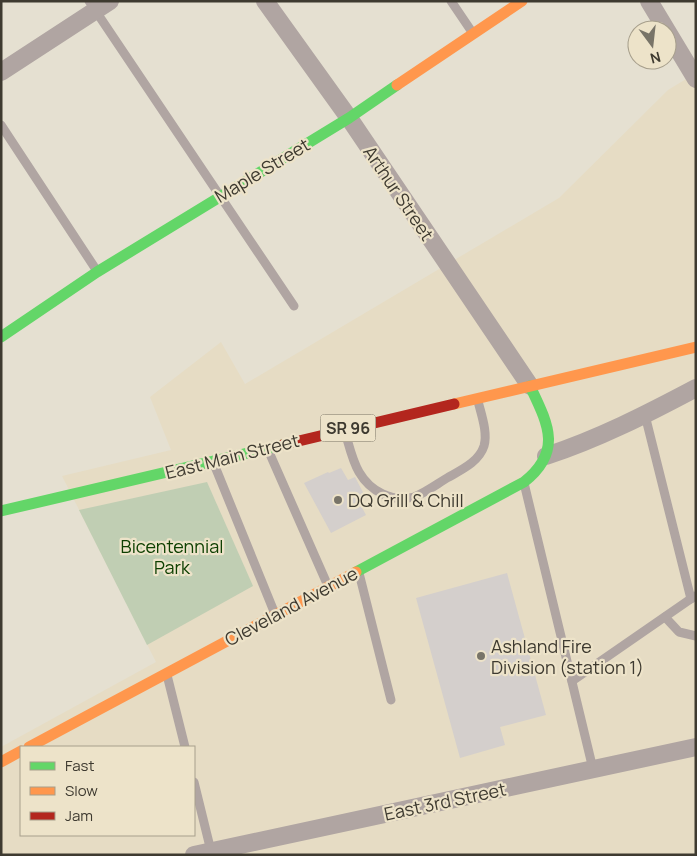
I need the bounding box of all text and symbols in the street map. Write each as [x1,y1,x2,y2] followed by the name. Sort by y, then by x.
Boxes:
[627,20,677,70] north arrow
[648,48,663,69] text: N
[210,132,314,208] street label: Maple Street
[358,141,440,245] street label: Arthur Street
[320,414,376,442] road number: SR 96
[163,428,301,484] street label: East Main Street
[348,488,464,512] place label: DQ Grill & Chill
[332,494,344,506] marker: DQ Grill & Chill
[121,534,223,579] park label: Bicentennial Park
[220,561,362,651] street label: Cleveland Avenue
[491,634,644,679] place label: Ashland Fire Division (station 1)
[475,650,487,662] marker: Ashland Fire Division (station 1)
[20,746,195,836] legend
[65,755,94,776] text: Fast
[382,776,508,826] street label: East 3rd Street
[65,780,98,801] text: Slow
[65,805,93,826] text: Jam

